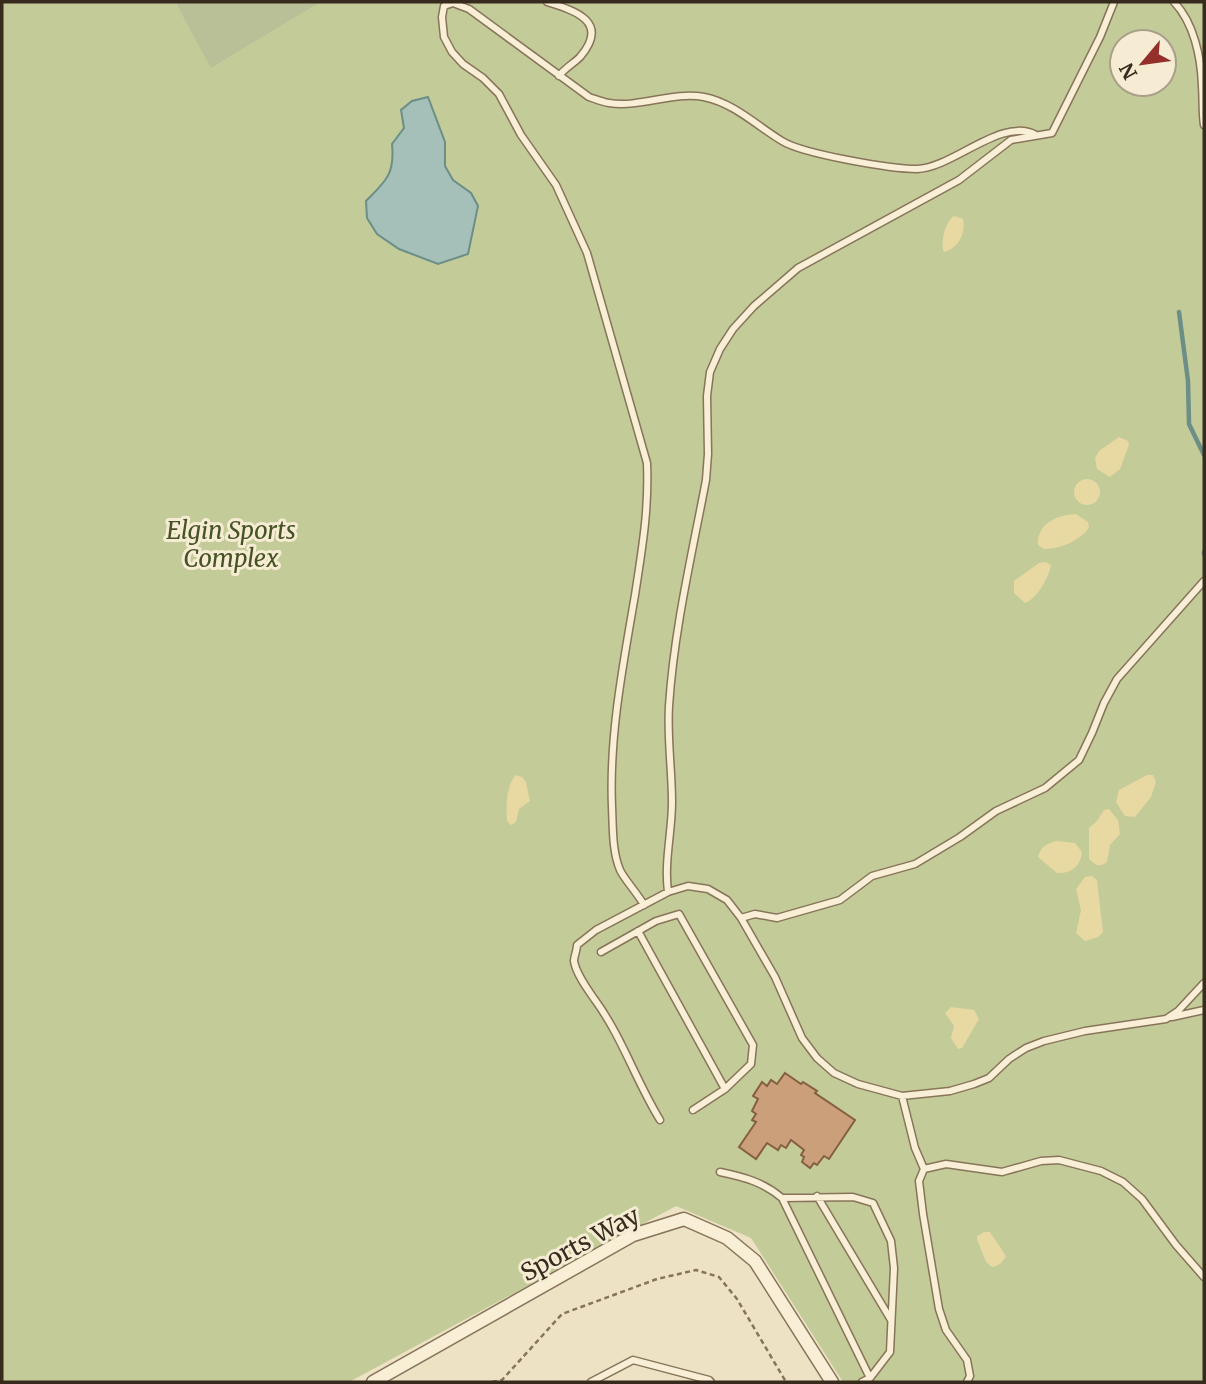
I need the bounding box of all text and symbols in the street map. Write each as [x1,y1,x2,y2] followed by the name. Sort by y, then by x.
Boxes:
[1108,28,1178,98] north arrow
[1114,59,1142,84] text: N
[166,515,296,574] park label: Elgin Sports Complex
[515,1200,645,1288] street label: Sports Way

